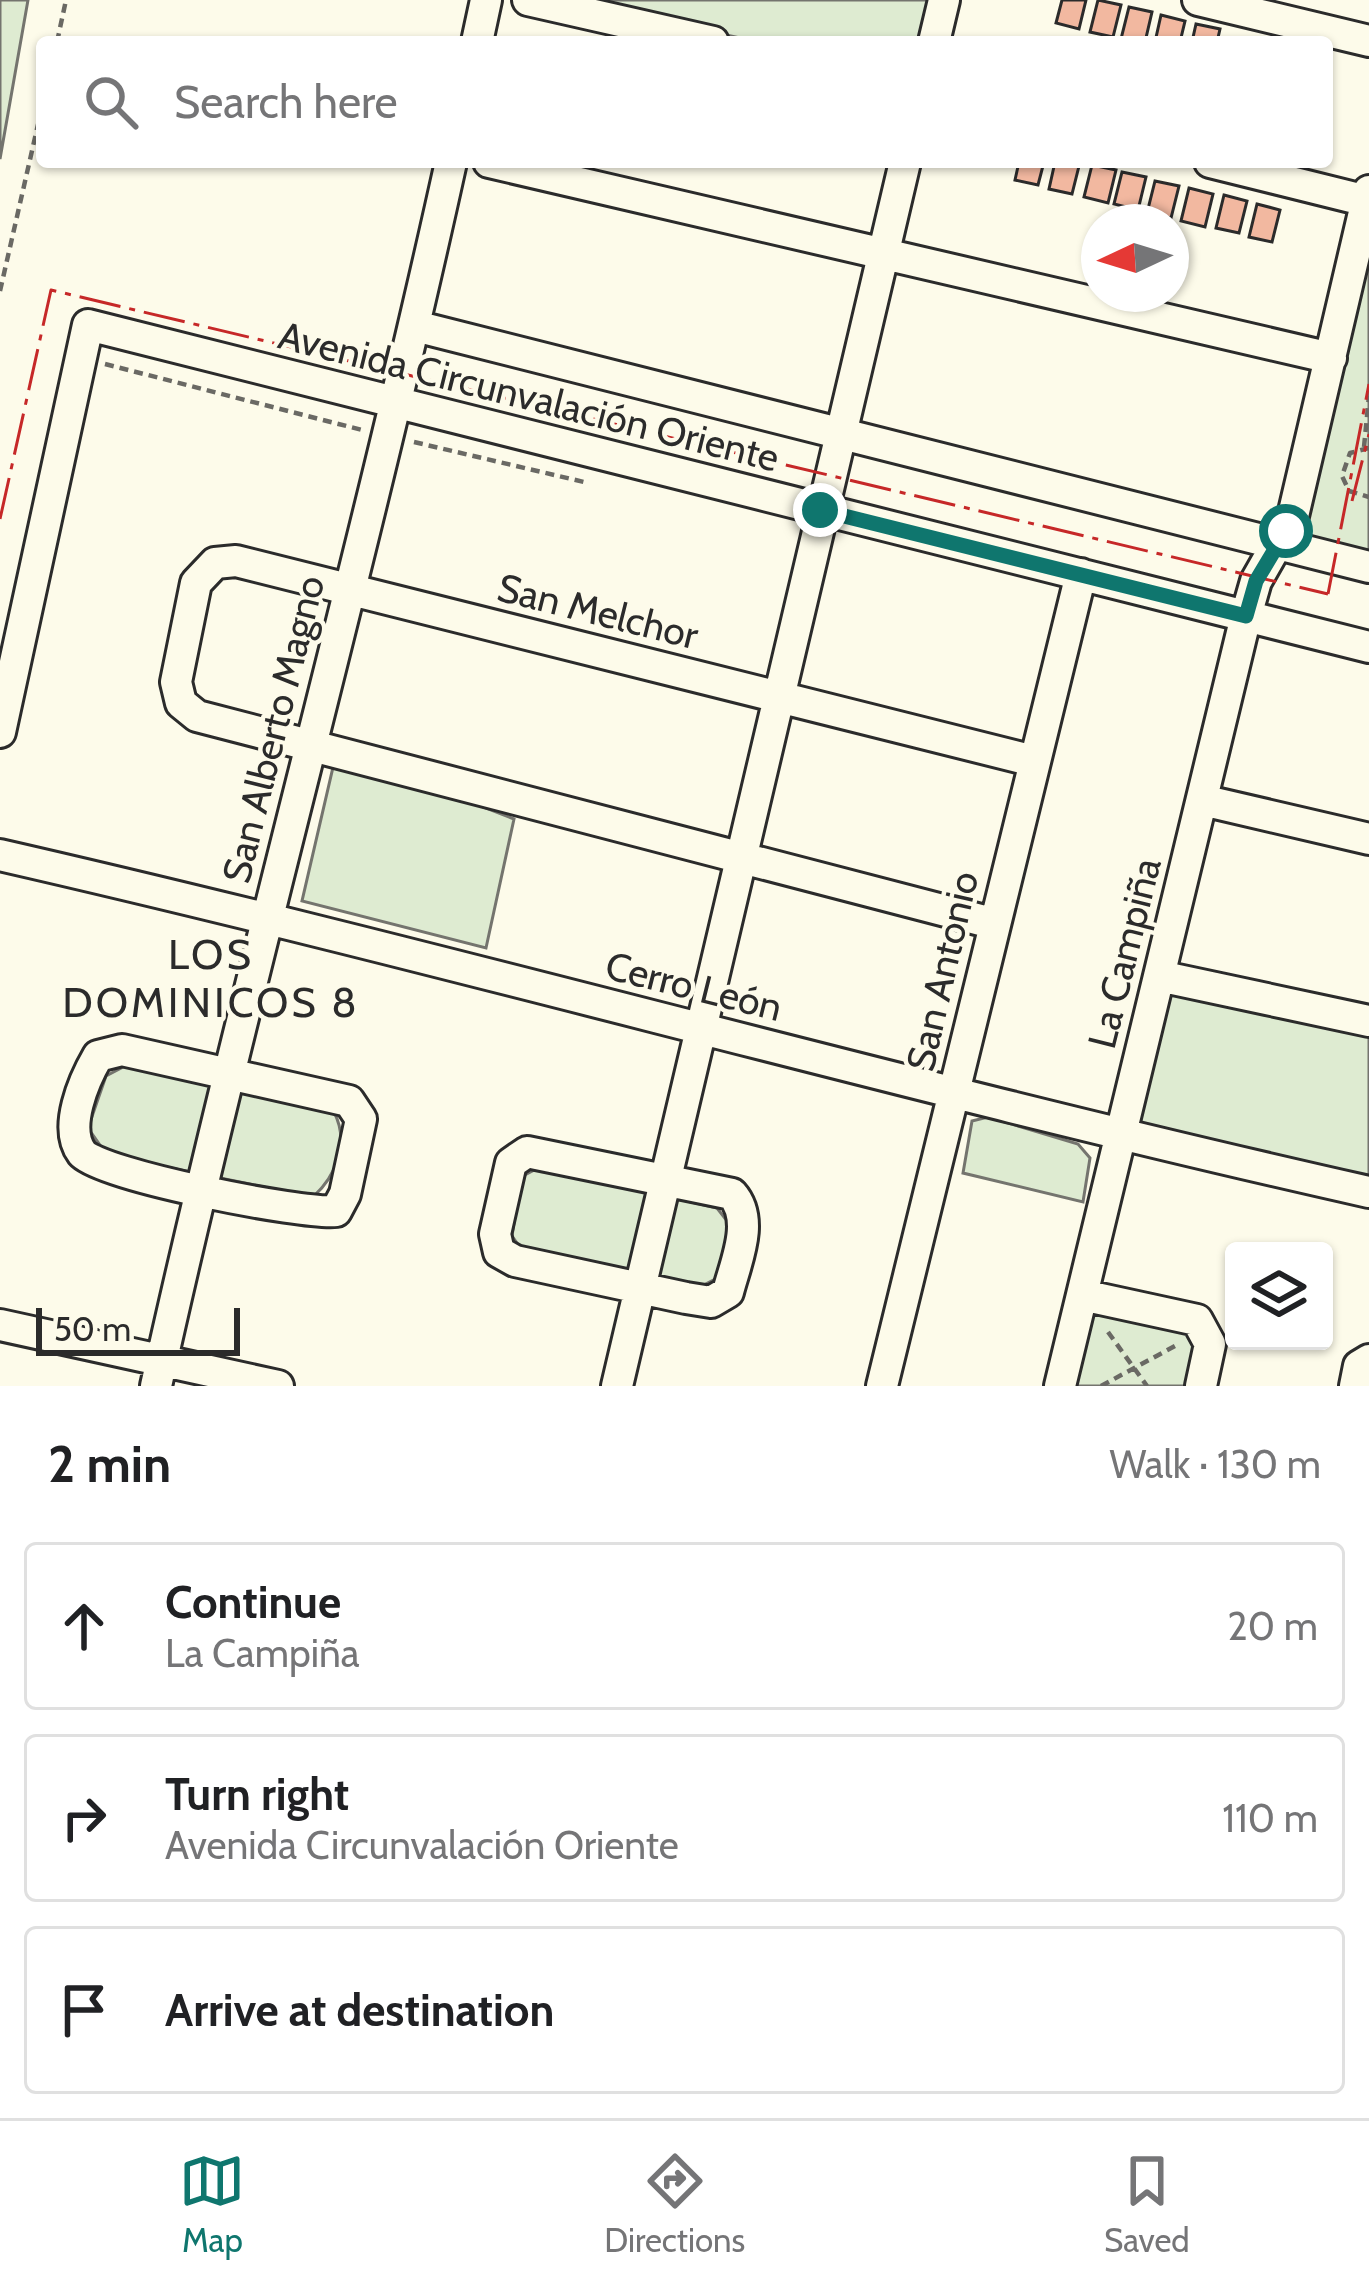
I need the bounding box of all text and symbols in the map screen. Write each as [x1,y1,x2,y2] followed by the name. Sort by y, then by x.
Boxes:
[36,36,1333,168] search box
[78,69,144,135] icon: search
[174,75,398,129] text: Search here
[1081,204,1189,312] north arrow
[274,311,784,481] street label: Avenida Circunvalación Oriente
[793,483,847,537] route end
[1259,504,1313,558] route start
[493,563,704,659] street label: San Melchor
[212,570,334,888] street label: San Alberto Magno
[1077,853,1171,1053] street label: La Campiña
[896,866,988,1076] street label: San Antonio
[62,928,360,1028] district label: LOS DOMINICOS 8
[601,941,787,1031] street label: Cerro León
[1225,1242,1333,1350] map controls
[1225,1242,1333,1350] button: layers
[36,1302,240,1355] scale bar
[54,1309,131,1349] text: 50 m
[48,1433,171,1495] text: 2 min
[1109,1440,1321,1488] text: Walk · 130 m
[165,1575,341,1629] text: Continue
[51,1593,117,1659] icon: ahead
[1227,1602,1318,1650] text: 20 m
[165,1629,360,1677] text: La Campiña
[165,1767,349,1821] text: Turn right
[51,1785,117,1851] icon: right
[1222,1794,1318,1842] text: 110 m
[165,1821,679,1869] text: Avenida Circunvalación Oriente
[51,1977,117,2043] icon: arrive
[165,1983,554,2037] text: Arrive at destination
[179,2148,245,2260] tab: Map
[604,2148,745,2260] tab: Directions
[1104,2148,1190,2260] tab: Saved

